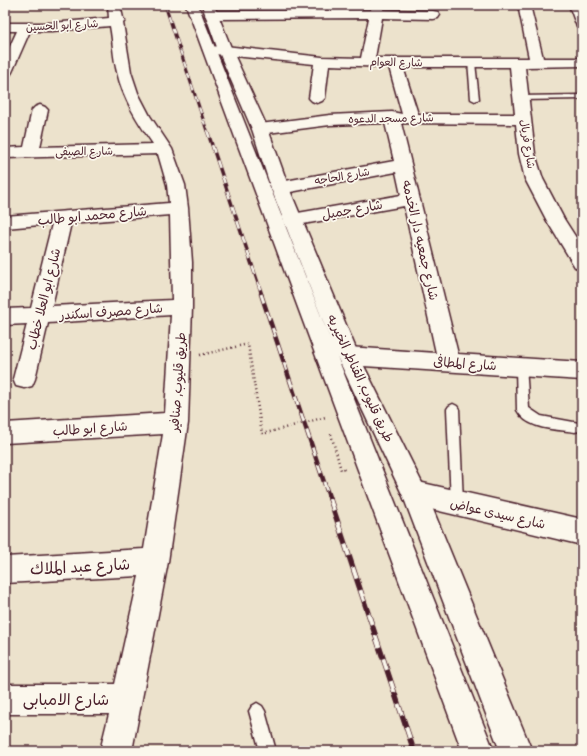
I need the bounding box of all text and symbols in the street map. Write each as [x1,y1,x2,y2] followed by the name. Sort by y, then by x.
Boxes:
[25,16,99,36] street label: شارع ابو الحسين
[369,55,423,71] street label: شارع العوام
[348,110,434,128] street label: شارع مسجد الدعوه
[515,118,539,170] street label: شارع فريال
[55,143,113,161] street label: شارع الصيفى
[313,164,371,190] street label: شارع الحاجه
[397,178,443,302] street label: شارع جمعيه دار الخدمه
[320,196,384,224] street label: شارع جميل
[37,202,147,230] street label: شارع محمد ابو طالب
[23,246,65,352] street label: شارع ابو العلا خطاب
[58,299,163,325] street label: شارع مصرف اسكندر
[323,312,398,445] street label: طريق قليوب, القناطر الخيريه
[165,332,189,433] street label: طريق قليوب, صنافير
[433,353,497,375] street label: شارع المطافى
[52,417,128,441] street label: شارع ابو طالب
[448,494,547,534] street label: شارع سيدى عواض
[29,553,131,581] street label: شارع عبد الملاك
[23,689,109,711] street label: شارع الامبابى

